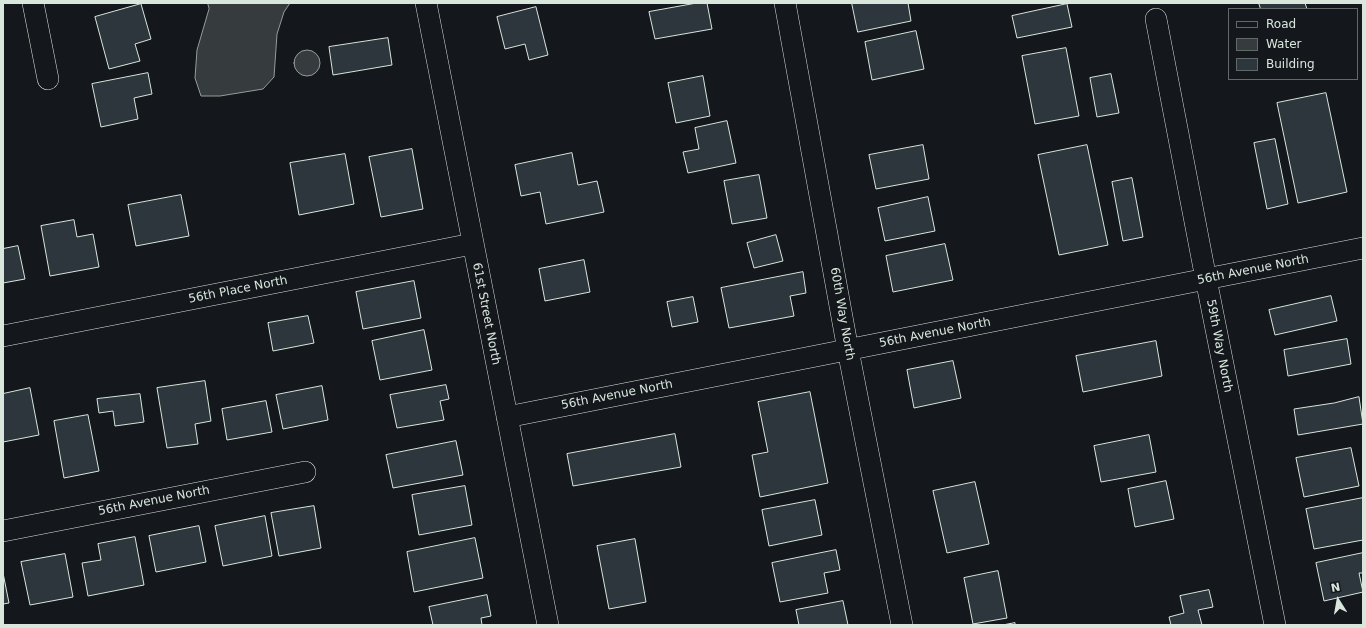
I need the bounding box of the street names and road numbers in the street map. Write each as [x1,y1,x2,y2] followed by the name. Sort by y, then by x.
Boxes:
[1196,252,1310,288] street label: 56th Avenue North
[469,262,503,366] street label: 61st Street North
[827,266,857,362] street label: 60th Way North
[187,273,289,307] street label: 56th Place North
[1203,298,1235,394] street label: 59th Way North
[878,315,992,351] street label: 56th Avenue North
[560,377,674,413] street label: 56th Avenue North
[97,483,211,519] street label: 56th Avenue North

